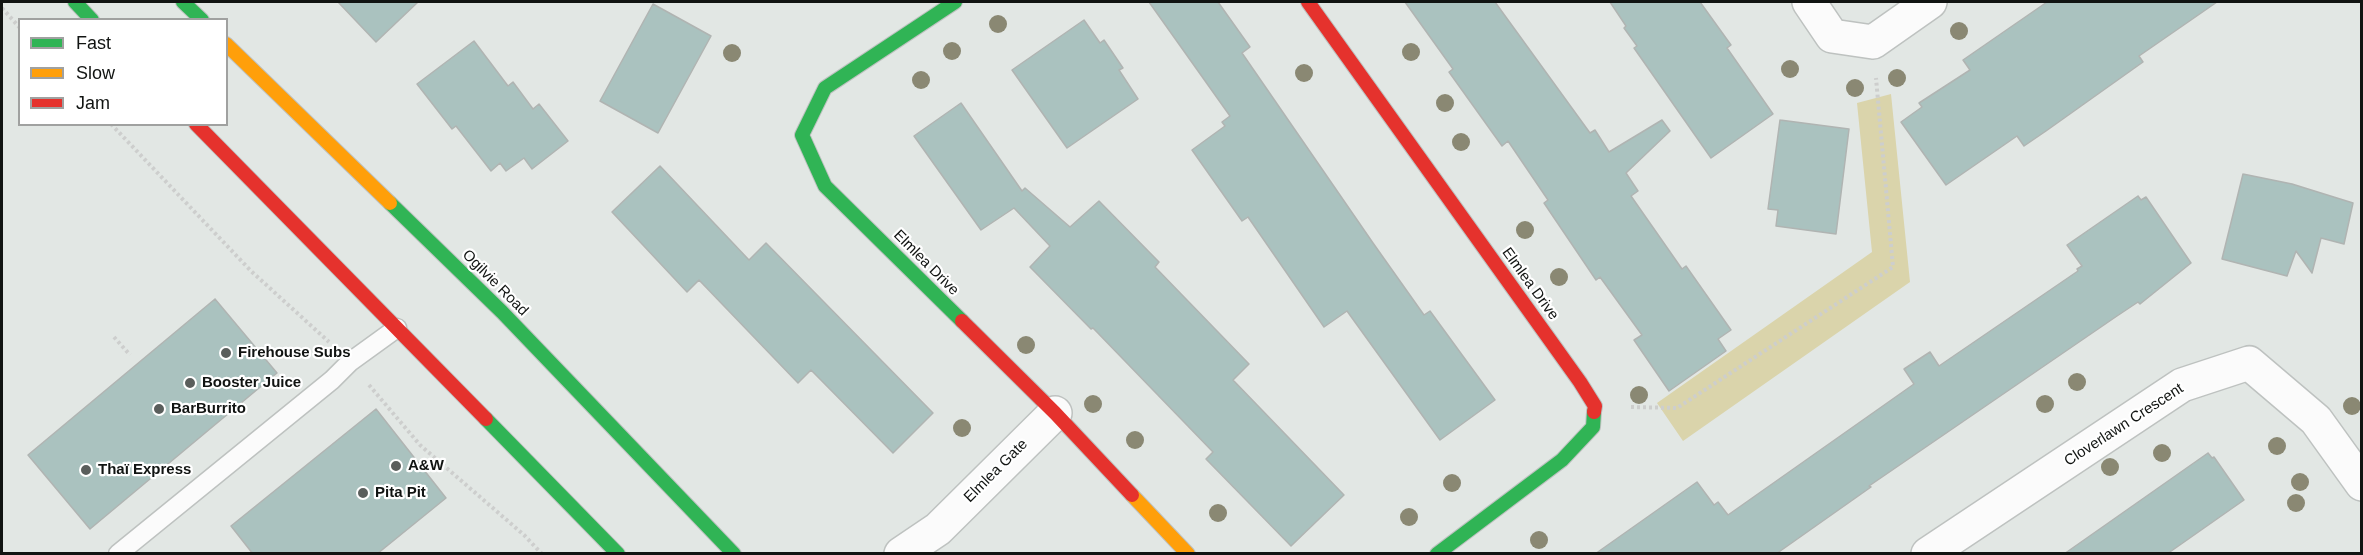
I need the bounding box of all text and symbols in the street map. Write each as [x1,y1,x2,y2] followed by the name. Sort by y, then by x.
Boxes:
[18,18,228,126] legend
[76,33,111,53] text: Fast
[76,63,115,83] text: Slow
[76,93,110,113] text: Jam
[890,227,962,299] street label: Elmlea Drive
[1498,244,1562,324] street label: Elmlea Drive
[458,246,532,320] street label: Ogilvie Road
[238,344,351,362] place label: Firehouse Subs
[219,346,233,360] marker: Firehouse Subs
[202,374,301,392] place label: Booster Juice
[183,376,197,390] marker: Booster Juice
[2061,380,2187,470] street label: Cloverlawn Crescent
[171,400,246,418] place label: BarBurrito
[152,402,166,416] marker: BarBurrito
[960,435,1032,507] street label: Elmlea Gate
[408,457,444,475] place label: A&W
[389,459,403,473] marker: A&W
[98,461,191,479] place label: Thaï Express
[79,463,93,477] marker: Thaï Express
[375,484,426,502] place label: Pita Pit
[356,486,370,500] marker: Pita Pit

